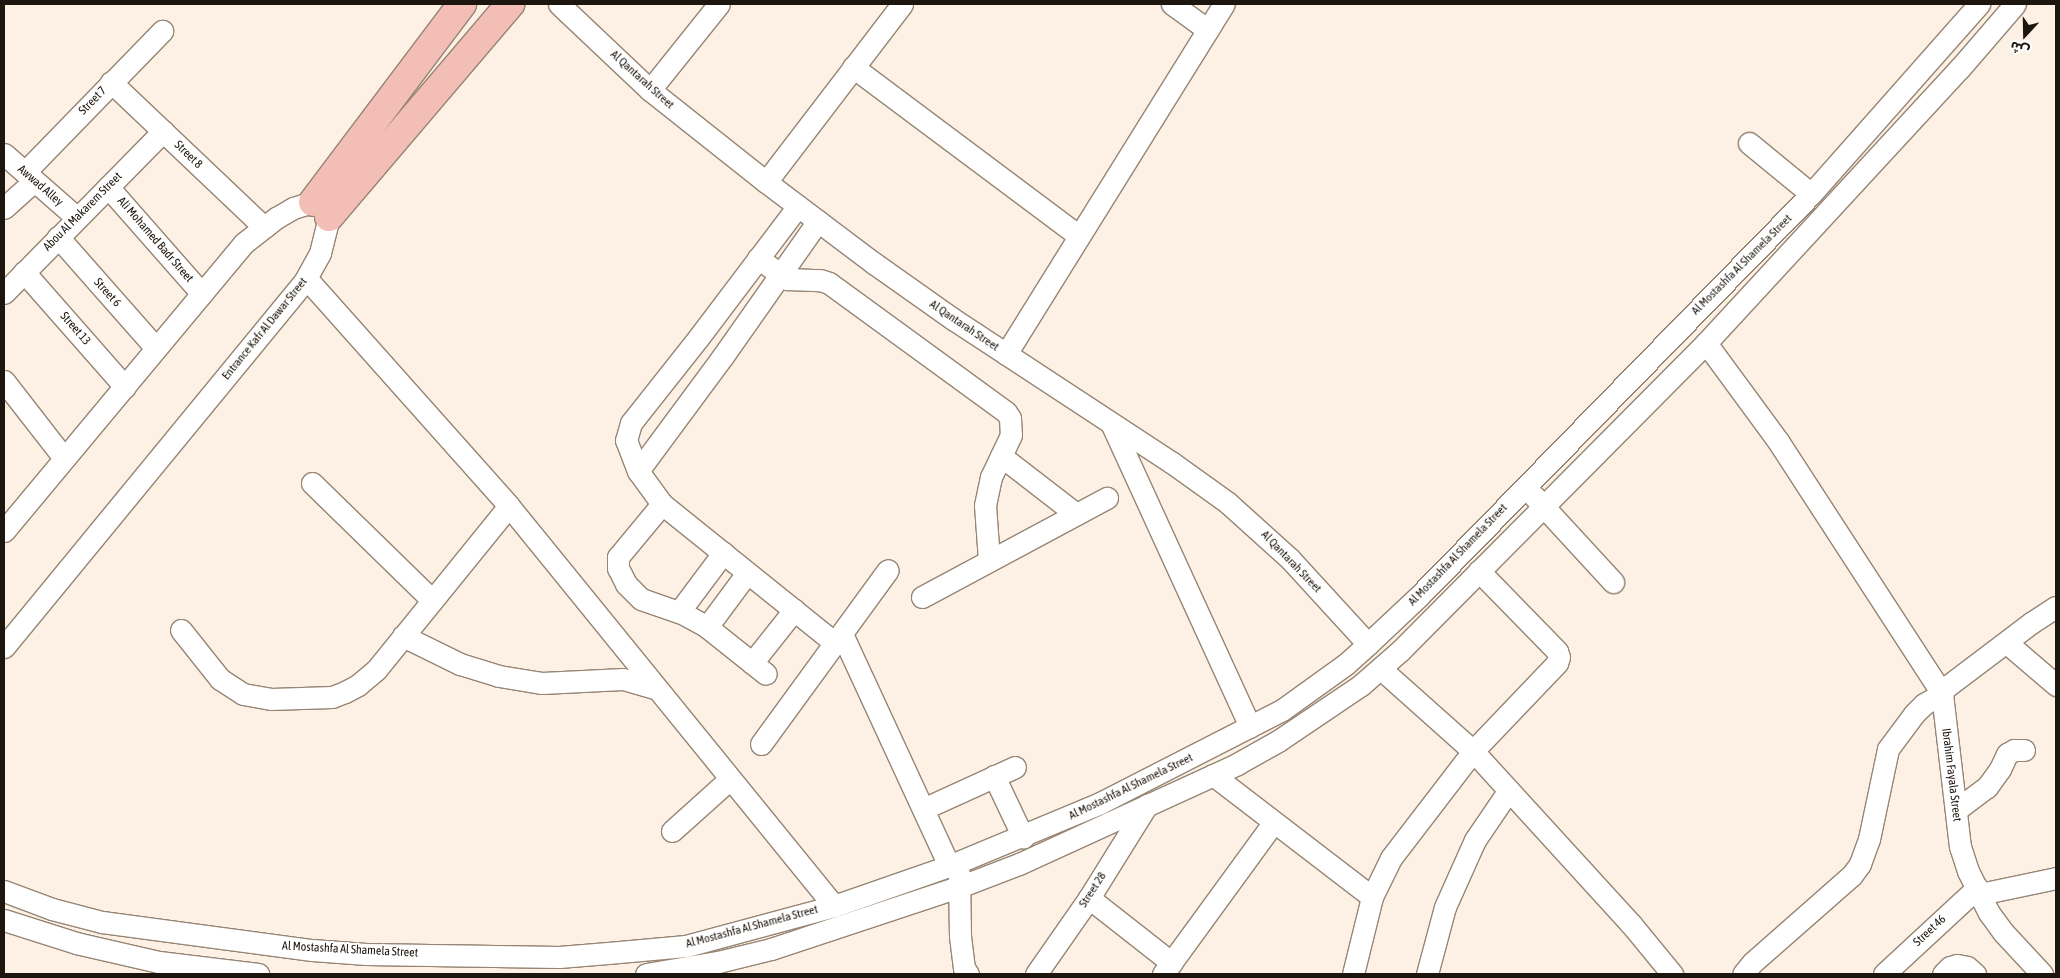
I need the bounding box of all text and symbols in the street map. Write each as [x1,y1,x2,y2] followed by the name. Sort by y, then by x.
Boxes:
[2000,10,2050,60] north arrow
[2008,38,2031,60] text: ش
[607,48,677,112] street label: Al Qantarah Street
[76,84,110,118] street label: Street 7
[171,138,205,172] street label: Street 8
[14,162,66,210] street label: Awwad Alley
[41,170,125,254] street label: Abou Al Makarem Street
[114,194,196,286] street label: Ali Mohamed Badr Street
[1689,212,1795,318] street label: Al Mostashfa Al Shamela Street
[219,275,311,383] street label: Entrance Kafr Al Dawar Street
[90,276,124,310] street label: Street 6
[926,297,1002,355] street label: Al Qantarah Street
[57,309,93,349] street label: Street 13
[1406,501,1510,609] street label: Al Mostashfa Al Shamela Street
[1258,528,1324,596] street label: Al Qantarah Street
[1938,728,1964,822] street label: Ibrahim Fayala Street
[1067,751,1195,823] street label: Al Mostashfa Al Shamela Street
[1076,870,1110,910] street label: Street 28
[684,902,820,952] street label: Al Mostashfa Al Shamela Street
[1911,912,1949,950] street label: Street 46
[282,939,418,961] street label: Al Mostashfa Al Shamela Street

